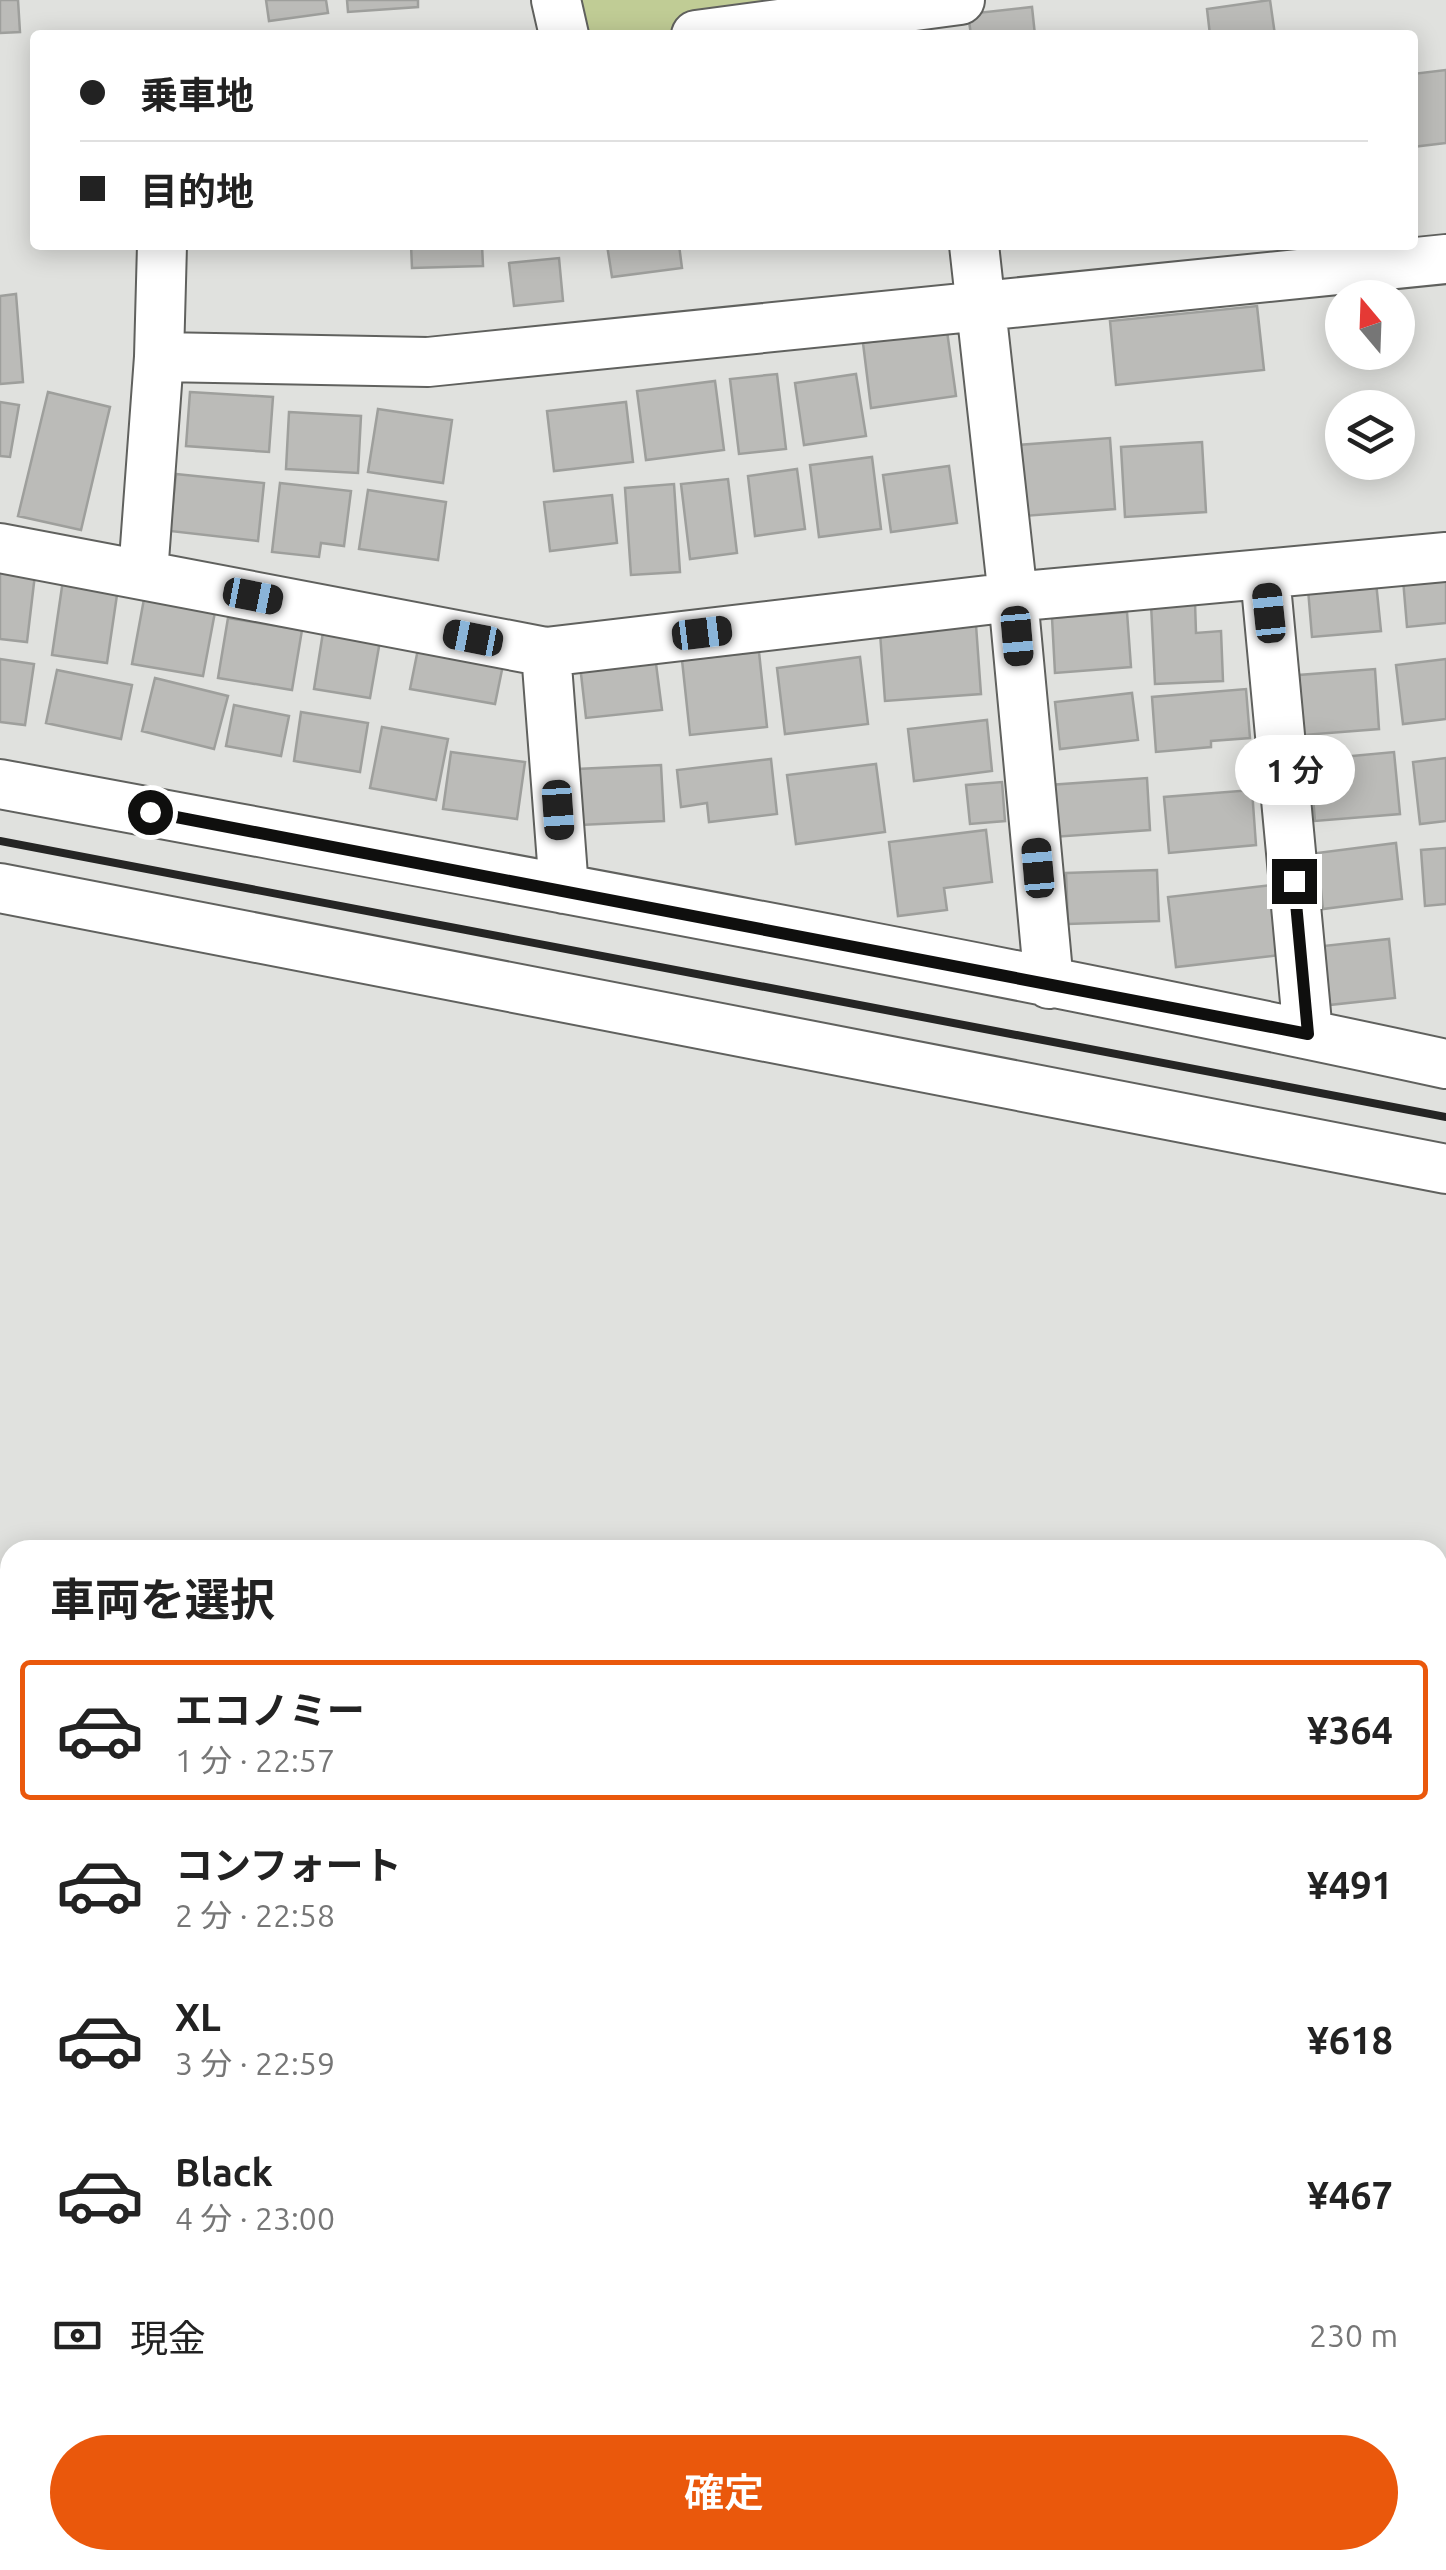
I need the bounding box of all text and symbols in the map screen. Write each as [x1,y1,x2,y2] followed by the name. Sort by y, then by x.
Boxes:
[140,74,254,116] text: 乗車地
[140,170,254,212] text: 目的地
[1325,280,1415,370] north arrow
[1325,280,1415,480] map controls
[1325,390,1415,480] button: layers
[221,576,285,616] car
[1251,582,1287,644] car
[999,605,1035,667] car
[670,614,734,652] car
[441,618,505,658] car
[1234,736,1354,806] callout: 1 分
[1266,752,1324,788] text: 1 分
[541,779,575,841] car
[128,790,173,835] route start
[1020,837,1056,899] car
[1272,859,1317,904] route end
[50,1574,275,1625] text: 車両を選択
[55,1685,145,1775] icon: car
[175,1689,365,1731] text: エコノミー
[1307,1709,1393,1751] text: ¥364
[175,1742,335,1778] text: 1 分 · 22:57
[55,1840,145,1930] icon: car
[175,1844,402,1886] text: コンフォート
[1307,1864,1393,1906] text: ¥491
[175,1897,335,1933] text: 2 分 · 22:58
[55,1995,145,2085] icon: car
[175,1996,221,2038] text: XL
[1307,2019,1393,2061] text: ¥618
[175,2045,335,2081] text: 3 分 · 22:59
[55,2150,145,2240] icon: car
[175,2151,273,2193] text: Black
[1307,2174,1393,2216] text: ¥467
[175,2200,335,2236] text: 4 分 · 23:00
[50,2308,105,2363] icon: cash
[130,2317,206,2359] text: 現金
[1309,2317,1398,2353] text: 230 m
[50,2435,1398,2550] button: 確定

